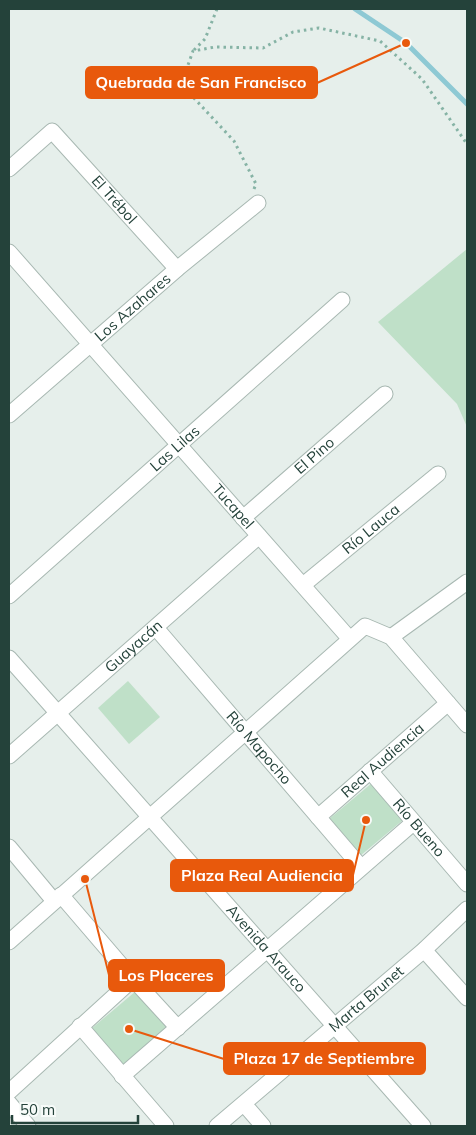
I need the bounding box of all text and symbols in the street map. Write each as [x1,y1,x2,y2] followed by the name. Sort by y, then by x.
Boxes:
[86,67,317,98] callout: Quebrada de San Francisco
[96,72,306,92] text: Quebrada de San Francisco
[88,171,141,228] street label: El Trébol
[91,269,174,345] street label: Los Azahares
[146,421,203,475] street label: Las Lilas
[290,433,338,478] street label: El Pino
[209,480,258,533] street label: Tucapel
[338,500,403,558] street label: Río Lauca
[100,615,166,676] street label: Guayacán
[222,707,296,788] street label: Río Mapocho
[337,718,428,801] street label: Real Audiencia
[389,795,450,861] street label: Río Bueno
[171,860,353,891] callout: Plaza Real Audiencia
[181,865,343,885] text: Plaza Real Audiencia
[223,900,310,996] street label: Avenida Arauco
[109,960,224,991] callout: Los Placeres
[325,961,407,1036] street label: Marta Brunet
[118,965,214,985] text: Los Placeres
[224,1043,425,1074] callout: Plaza 17 de Septiembre
[233,1048,415,1068] text: Plaza 17 de Septiembre
[12,1092,139,1124] scale bar
[20,1100,55,1119] text: 50 m

